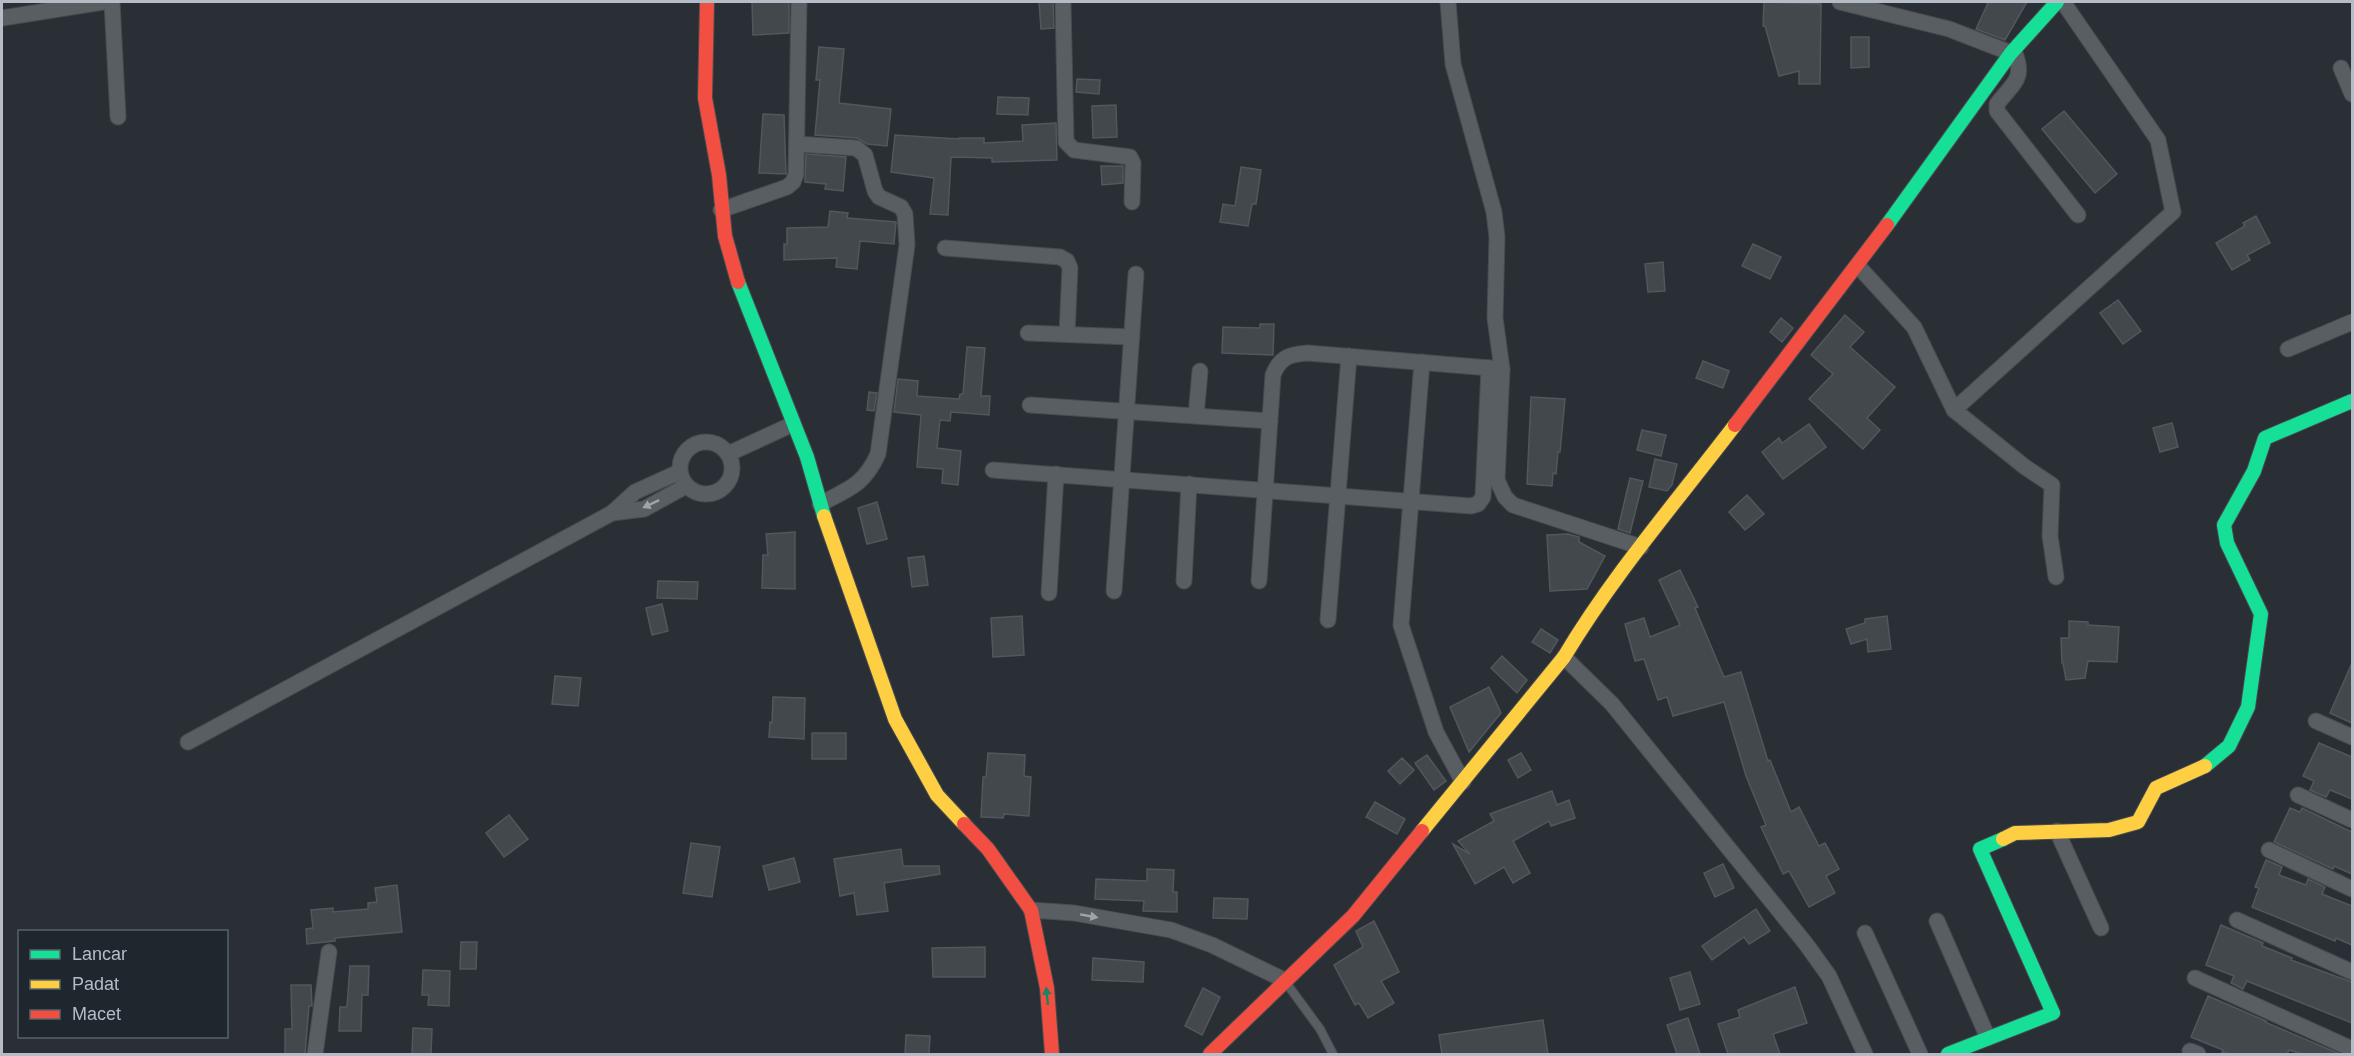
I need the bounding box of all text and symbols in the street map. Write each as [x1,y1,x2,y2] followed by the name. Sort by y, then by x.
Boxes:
[642,500,659,509] one-way arrow
[1080,911,1099,920] one-way arrow
[18,930,228,1038] legend
[72,944,127,964] text: Lancar
[72,974,119,994] text: Padat
[1042,987,1052,1006] one-way arrow
[72,1004,121,1024] text: Macet

